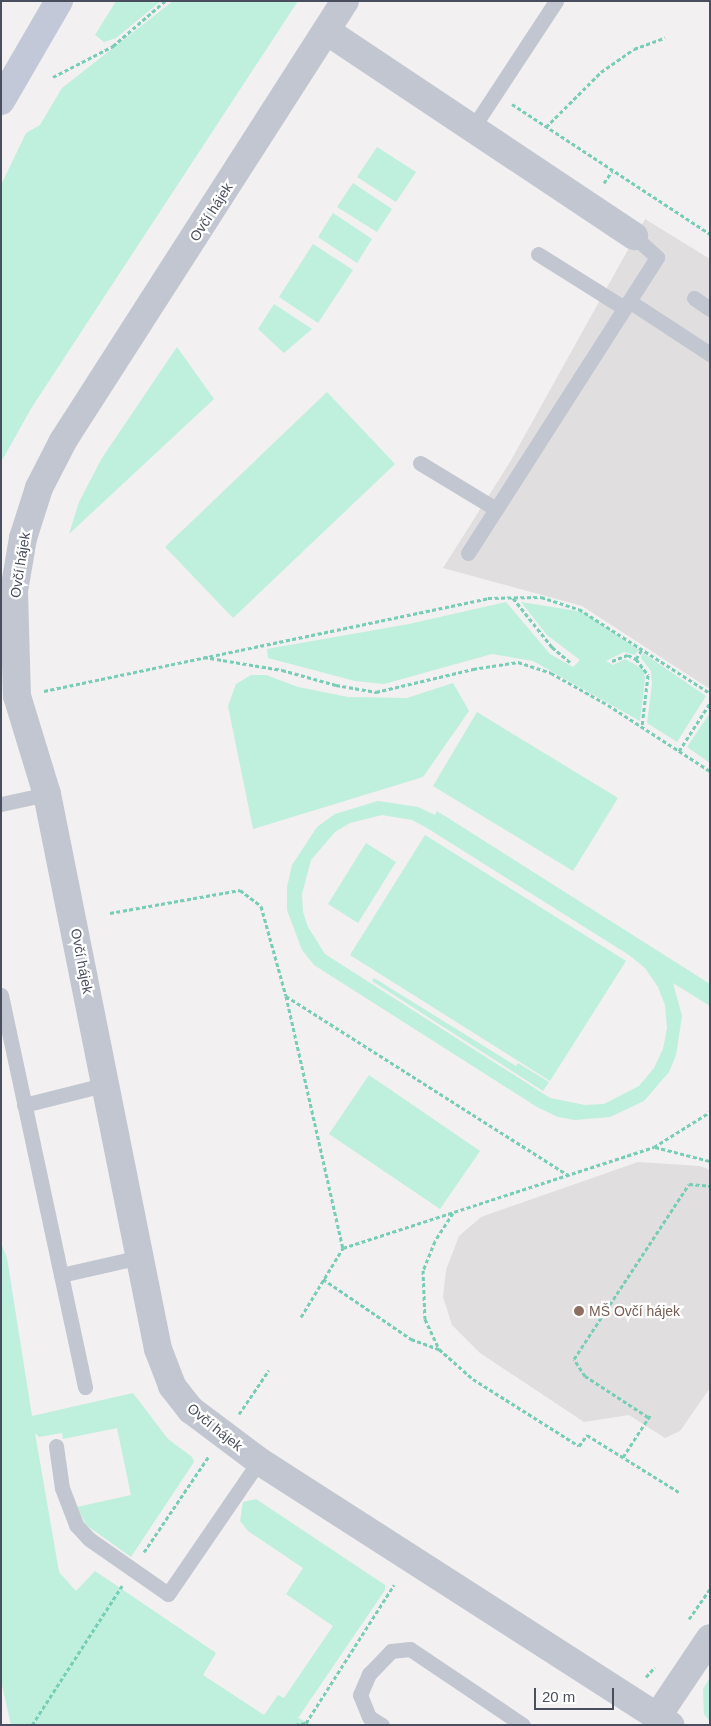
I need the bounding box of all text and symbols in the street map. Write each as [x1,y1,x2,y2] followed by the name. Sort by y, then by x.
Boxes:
[186,180,236,244] street label: Ovčí hájek
[7,531,33,599] street label: Ovčí hájek
[67,927,97,995] street label: Ovčí hájek
[589,1303,680,1319] place label: MŠ Ovčí hájek
[573,1305,585,1317] marker: MŠ Ovčí hájek
[184,1400,246,1454] street label: Ovčí hájek
[536,1678,616,1710] scale bar
[542,1688,575,1705] text: 20 m

